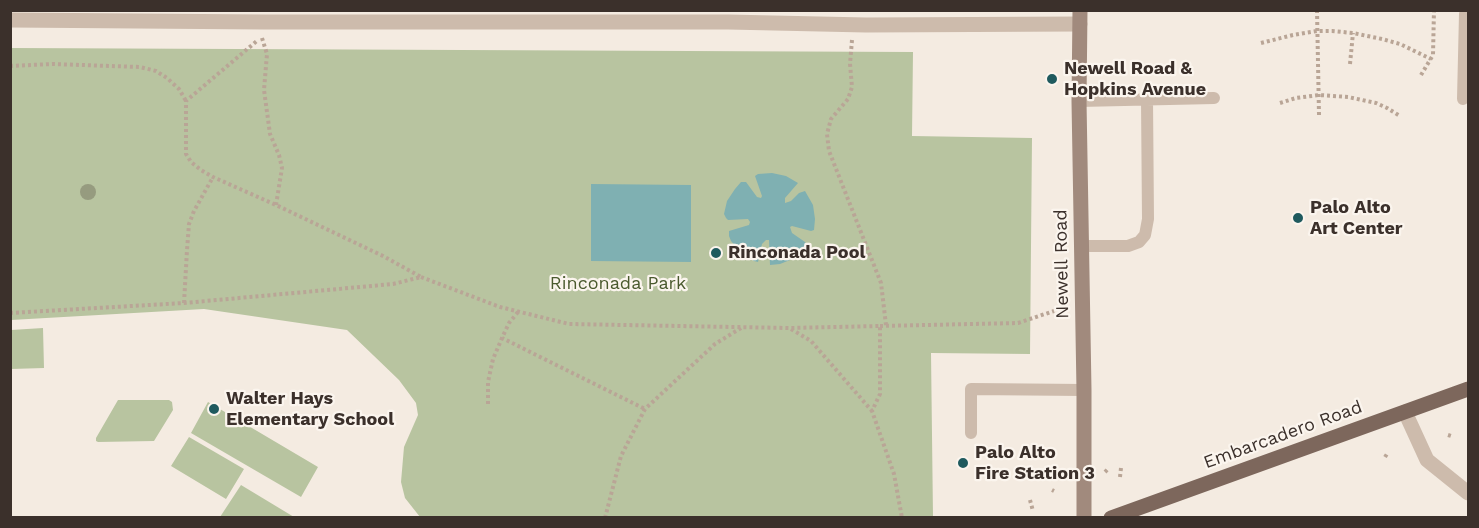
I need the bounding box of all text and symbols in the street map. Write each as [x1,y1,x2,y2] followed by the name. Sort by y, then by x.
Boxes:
[1064,58,1206,100] place label: Newell Road & Hopkins Avenue
[1045,72,1059,86] marker: Newell Road & Hopkins Avenue
[1310,197,1403,240] place label: Palo Alto Art Center
[1050,209,1074,319] street label: Newell Road
[1291,211,1305,225] marker: Palo Alto Art Center
[728,242,865,264] place label: Rinconada Pool
[709,246,723,260] marker: Rinconada Pool
[550,273,686,295] park label: Rinconada Park
[226,388,394,430] place label: Walter Hays Elementary School
[1201,396,1365,474] street label: Embarcadero Road
[207,402,221,416] marker: Walter Hays Elementary School
[975,442,1095,484] place label: Palo Alto Fire Station 3
[956,456,970,470] marker: Palo Alto Fire Station 3

